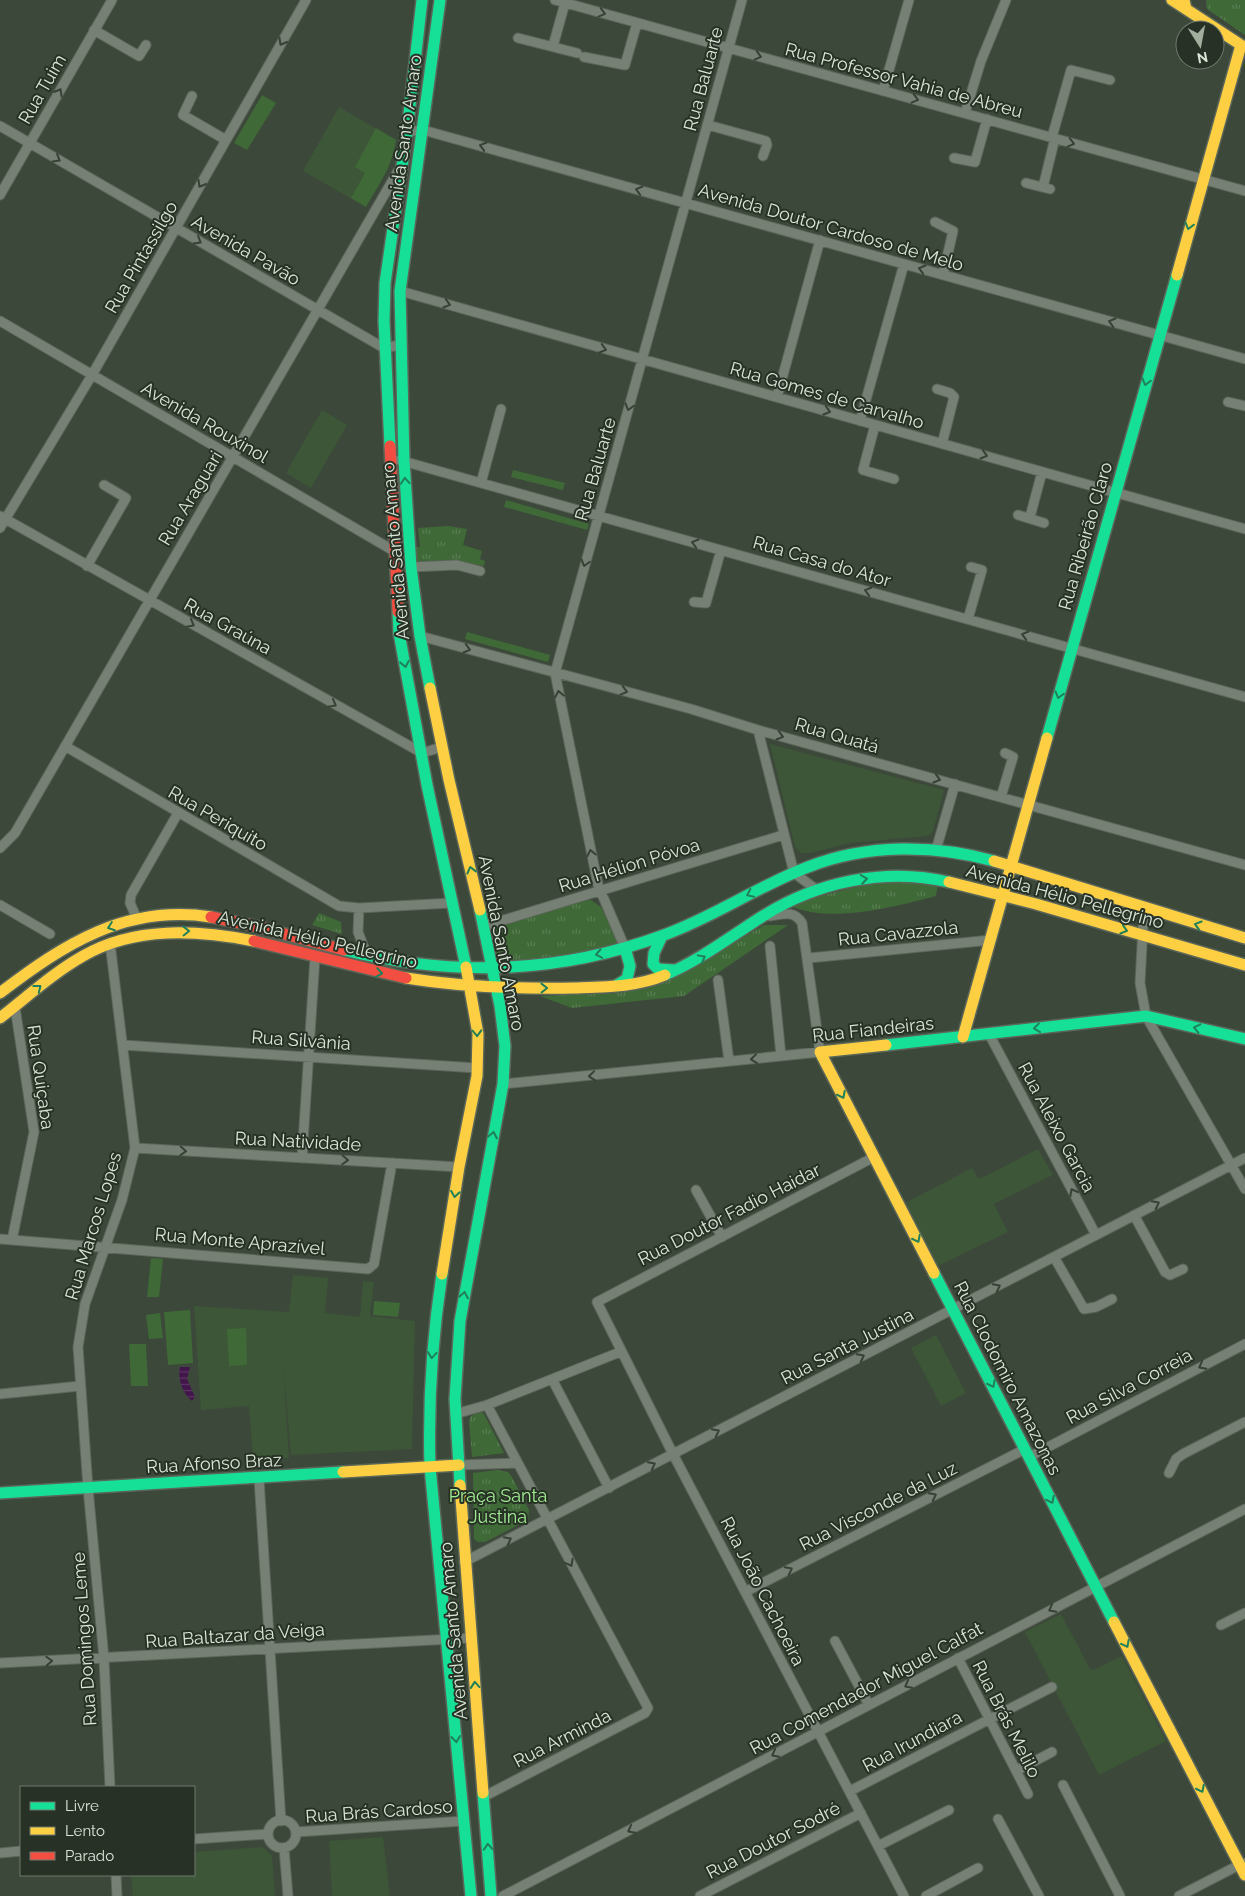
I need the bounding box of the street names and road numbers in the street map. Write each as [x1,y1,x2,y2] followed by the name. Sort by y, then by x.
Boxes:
[679,24,727,133] street label: Rua Baluarte
[783,38,1025,122] street label: Rua Professor Vahia de Abreu
[14,50,70,128] street label: Rua Tuim
[380,53,426,233] street label: Avenida Santo Amaro
[696,179,966,275] street label: Avenida Doutor Cardoso de Melo
[100,197,182,317] street label: Rua Pintassilgo
[188,210,304,290] street label: Avenida Pavão
[728,357,927,433] street label: Rua Gomes de Carvalho
[138,377,272,467] street label: Avenida Rouxinol
[570,414,620,523] street label: Rua Baluarte
[154,447,226,549] street label: Rua Araguari
[1054,459,1116,612] street label: Rua Ribeirão Claro
[377,461,413,641] street label: Avenida Santo Amaro
[751,531,894,591] street label: Rua Casa do Ator
[181,593,275,659] street label: Rua Graúna
[793,713,881,757] street label: Rua Quatá
[165,781,271,855] street label: Rua Periquito
[556,834,702,896] street label: Rua Hélion Póvoa
[475,853,529,1033] street label: Avenida Santo Amaro
[964,859,1166,933] street label: Avenida Hélio Pellegrino
[216,906,420,972] street label: Avenida Hélio Pellegrino
[837,916,959,950] street label: Rua Cavazzola
[811,1012,935,1046] street label: Rua Fiandeiras
[23,1023,59,1131] street label: Rua Quiçaba
[251,1026,351,1054] street label: Rua Silvânia
[1014,1058,1100,1196] street label: Rua Aleixo Garcia
[234,1127,362,1155] street label: Rua Natividade
[61,1149,126,1302] street label: Rua Marcos Lopes
[634,1158,824,1269] street label: Rua Doutor Fadio Haidar
[154,1223,326,1259] street label: Rua Monte Aprazível
[950,1278,1066,1479] street label: Rua Clodomiro Amazonas
[777,1303,917,1389] street label: Rua Santa Justina
[1062,1344,1196,1428] street label: Rua Silva Correia
[146,1449,283,1477] street label: Rua Afonso Braz
[796,1457,960,1555] street label: Rua Visconde da Luz
[716,1513,810,1669] street label: Rua João Cachoeira
[435,1541,471,1721] street label: Avenida Santo Amaro
[67,1551,101,1727] street label: Rua Domingos Leme
[145,1618,325,1652] street label: Rua Baltazar da Veiga
[746,1618,986,1758] street label: Rua Comendador Miguel Calfat
[968,1657,1046,1781] street label: Rua Brás Melilo
[510,1704,614,1772] street label: Rua Arminda
[859,1706,965,1776] street label: Rua Irundiara
[305,1795,454,1827] street label: Rua Brás Cardoso
[703,1797,844,1883] street label: Rua Doutor Sodré

